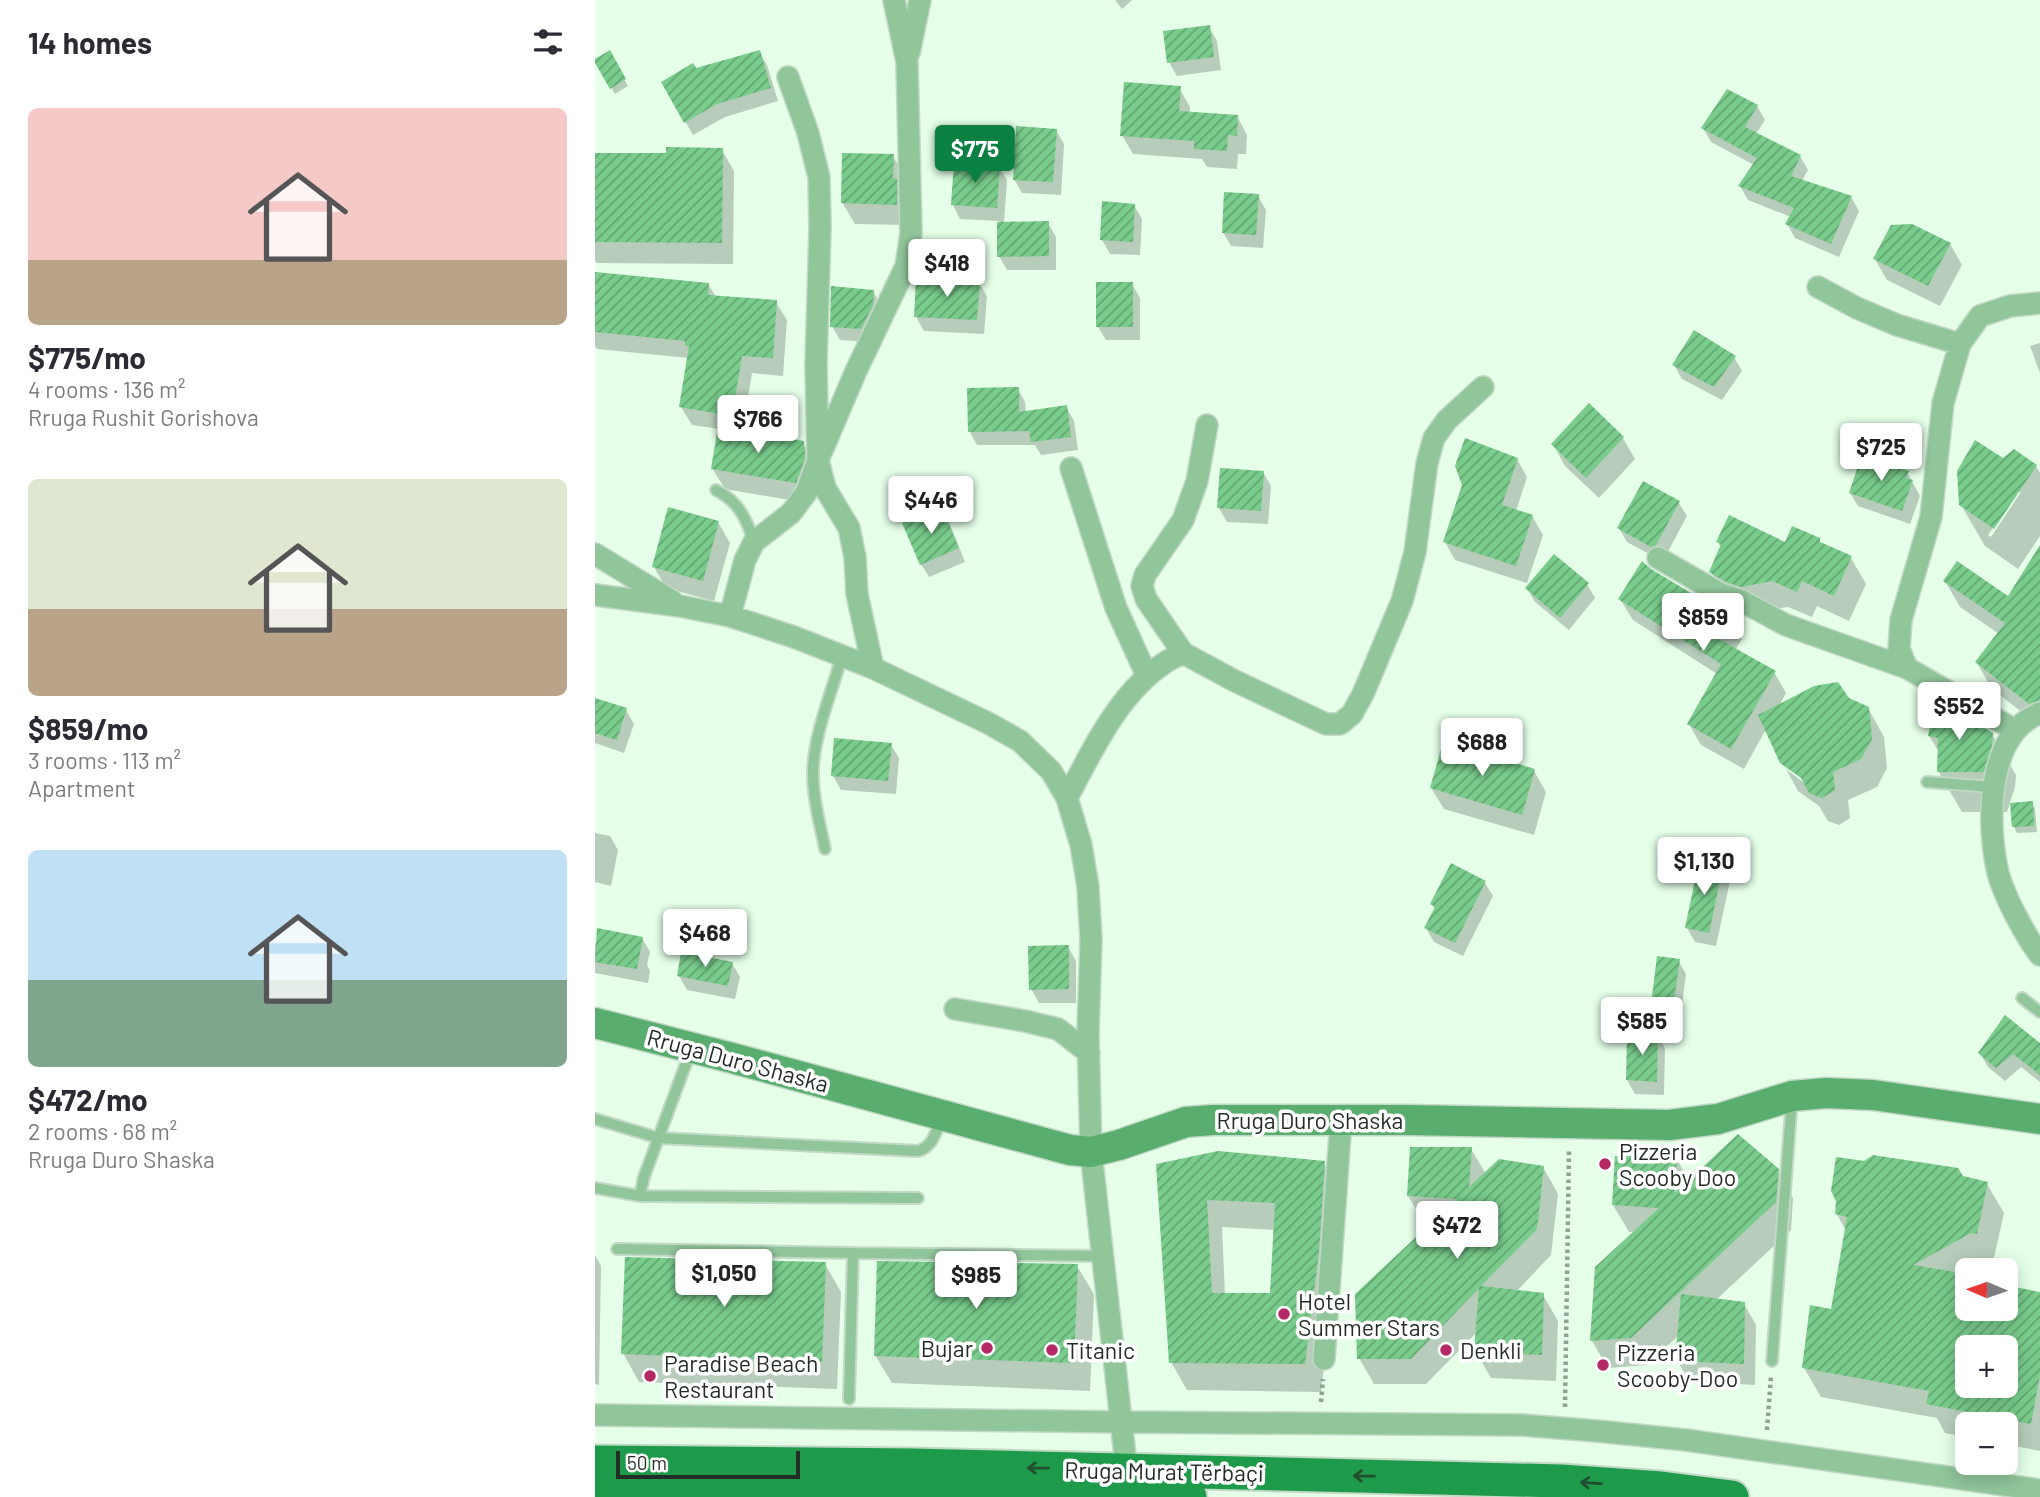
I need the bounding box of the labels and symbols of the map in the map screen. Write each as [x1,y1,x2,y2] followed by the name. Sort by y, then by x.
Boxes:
[934,125,1016,185] pin: $775
[906,240,988,299] pin: $418
[717,396,799,455] pin: $766
[1840,424,1922,483] pin: $725
[890,476,972,536] pin: $446
[1662,594,1744,653] pin: $859
[1918,682,2000,742] pin: $552
[1441,718,1523,778] pin: $688
[1647,838,1761,897] pin: $1,130
[664,909,746,969] pin: $468
[1601,998,1683,1057] pin: $585
[644,1022,832,1098] street label: Rruga Duro Shaska
[1217,1106,1403,1134] street label: Rruga Duro Shaska
[1619,1137,1736,1191] place label: Pizzeria Scooby Doo
[1597,1156,1613,1172] marker: Pizzeria Scooby Doo
[1416,1202,1498,1261] pin: $472
[667,1250,781,1309] pin: $1,050
[935,1252,1017,1311] pin: $985
[1955,1258,2018,1321] north arrow
[1298,1287,1440,1341] place label: Hotel Summer Stars
[1276,1306,1292,1322] marker: Hotel Summer Stars
[921,1334,974,1362] place label: Bujar
[1066,1336,1135,1364] place label: Titanic
[1460,1336,1522,1364] place label: Denkli
[1617,1338,1738,1392] place label: Pizzeria Scooby-Doo
[979,1340,995,1356] marker: Bujar
[1044,1342,1060,1358] marker: Titanic
[1438,1342,1454,1358] marker: Denkli
[664,1349,818,1403] place label: Paradise Beach Restaurant
[1595,1357,1611,1373] marker: Pizzeria Scooby-Doo
[642,1368,658,1384] marker: Paradise Beach Restaurant
[616,1448,800,1480] scale bar
[1064,1455,1264,1487] street label: Rruga Murat Tërbaçi
[1027,1462,1050,1475] one-way arrow
[1352,1469,1375,1483] one-way arrow
[1580,1476,1603,1489] one-way arrow

